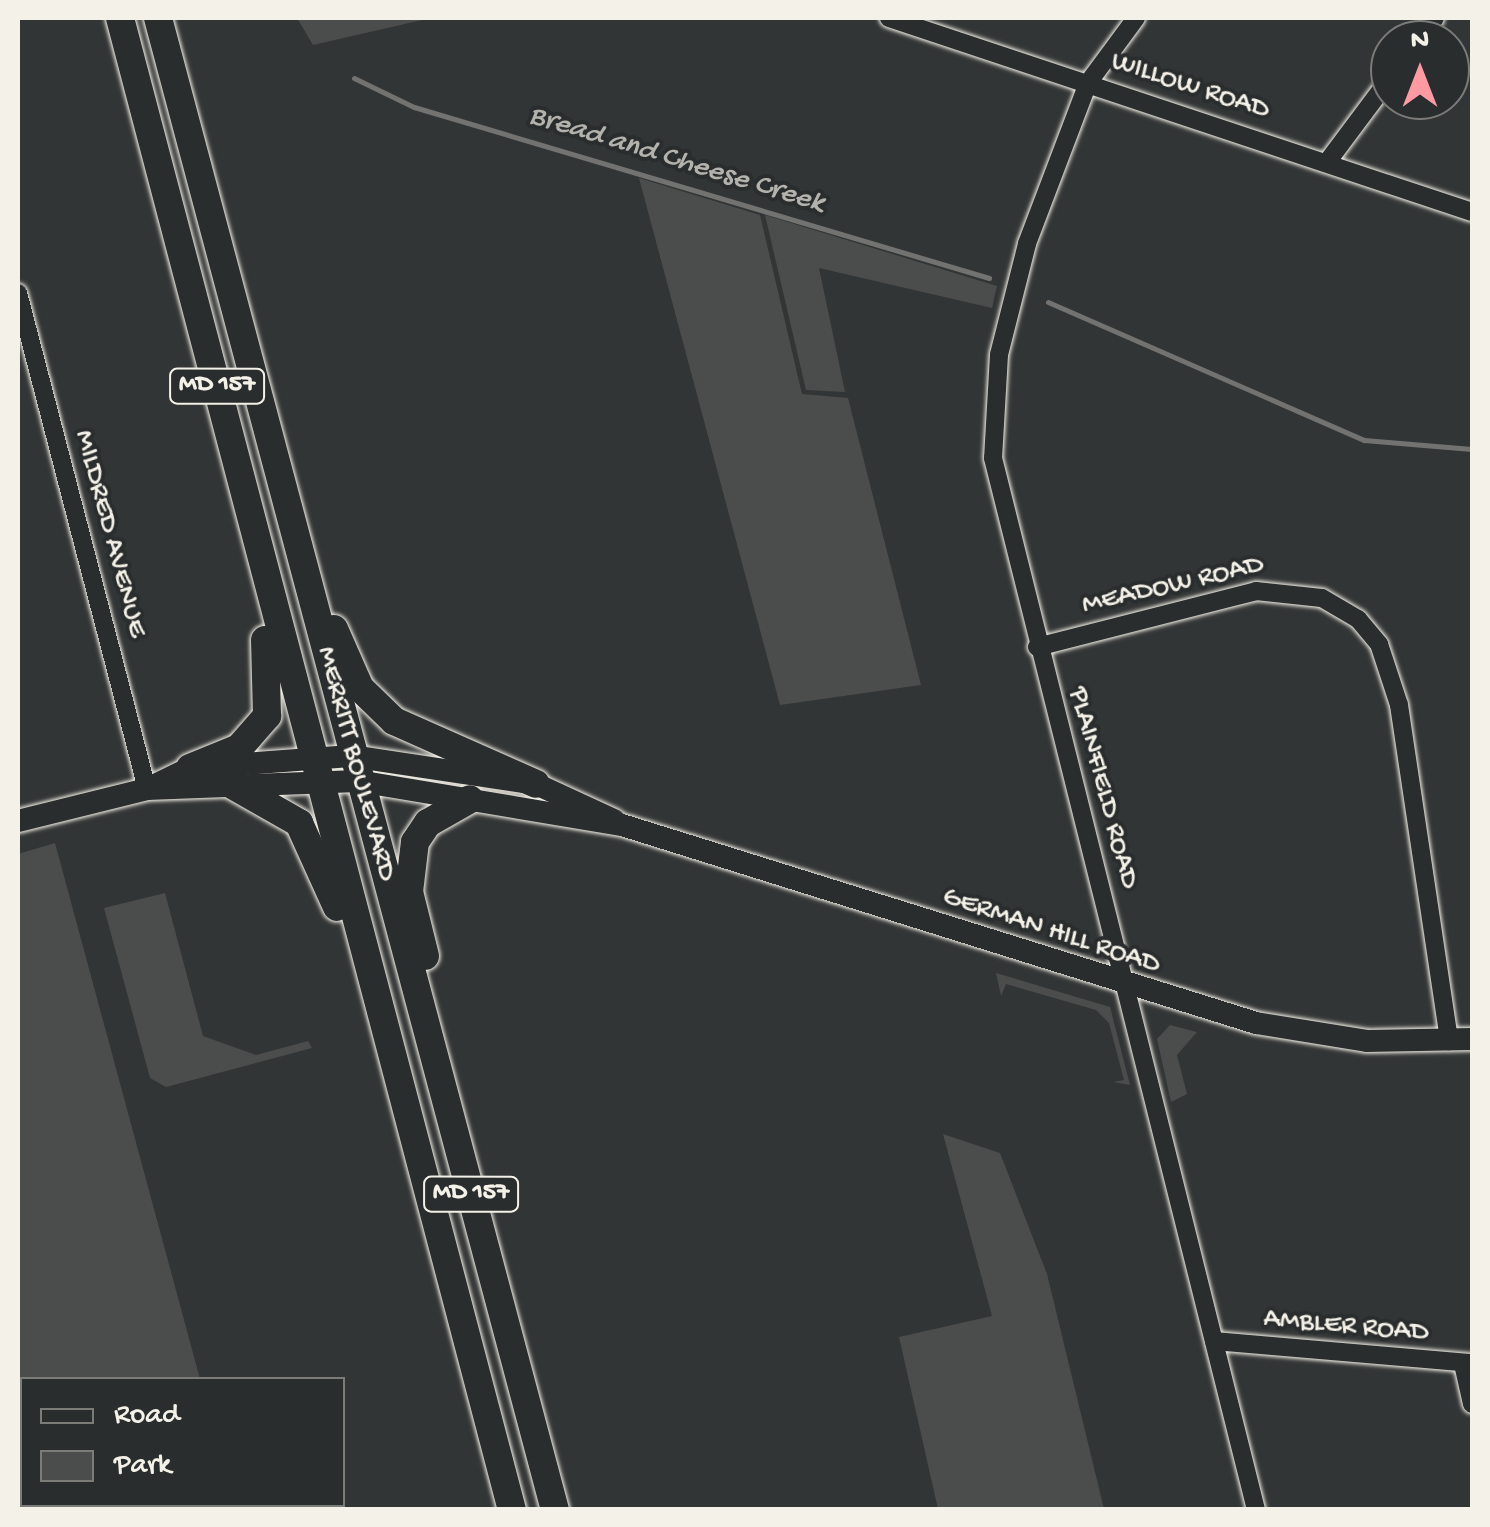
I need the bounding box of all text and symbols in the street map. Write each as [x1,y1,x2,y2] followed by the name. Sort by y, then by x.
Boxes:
[1370,20,1470,120] north arrow
[1411,25,1429,58] text: N
[1107,46,1273,128] street label: WILLOW ROAD
[524,99,828,223] water label: Bread and Cheese Creek
[167,366,267,406] road number: MD 157
[65,427,153,641] street label: MILDRED AVENUE
[1079,549,1267,623] street label: MEADOW ROAD
[308,643,402,885] street label: MERRITT BOULEVARD
[1059,684,1145,892] street label: PLAINFIELD ROAD
[938,881,1164,983] street label: GERMAN HILL ROAD
[421,1174,521,1214] road number: MD 157
[1262,1303,1430,1351] street label: AMBLER ROAD
[20,1377,345,1507] legend
[114,1399,180,1434] text: Road
[114,1449,171,1484] text: Park

